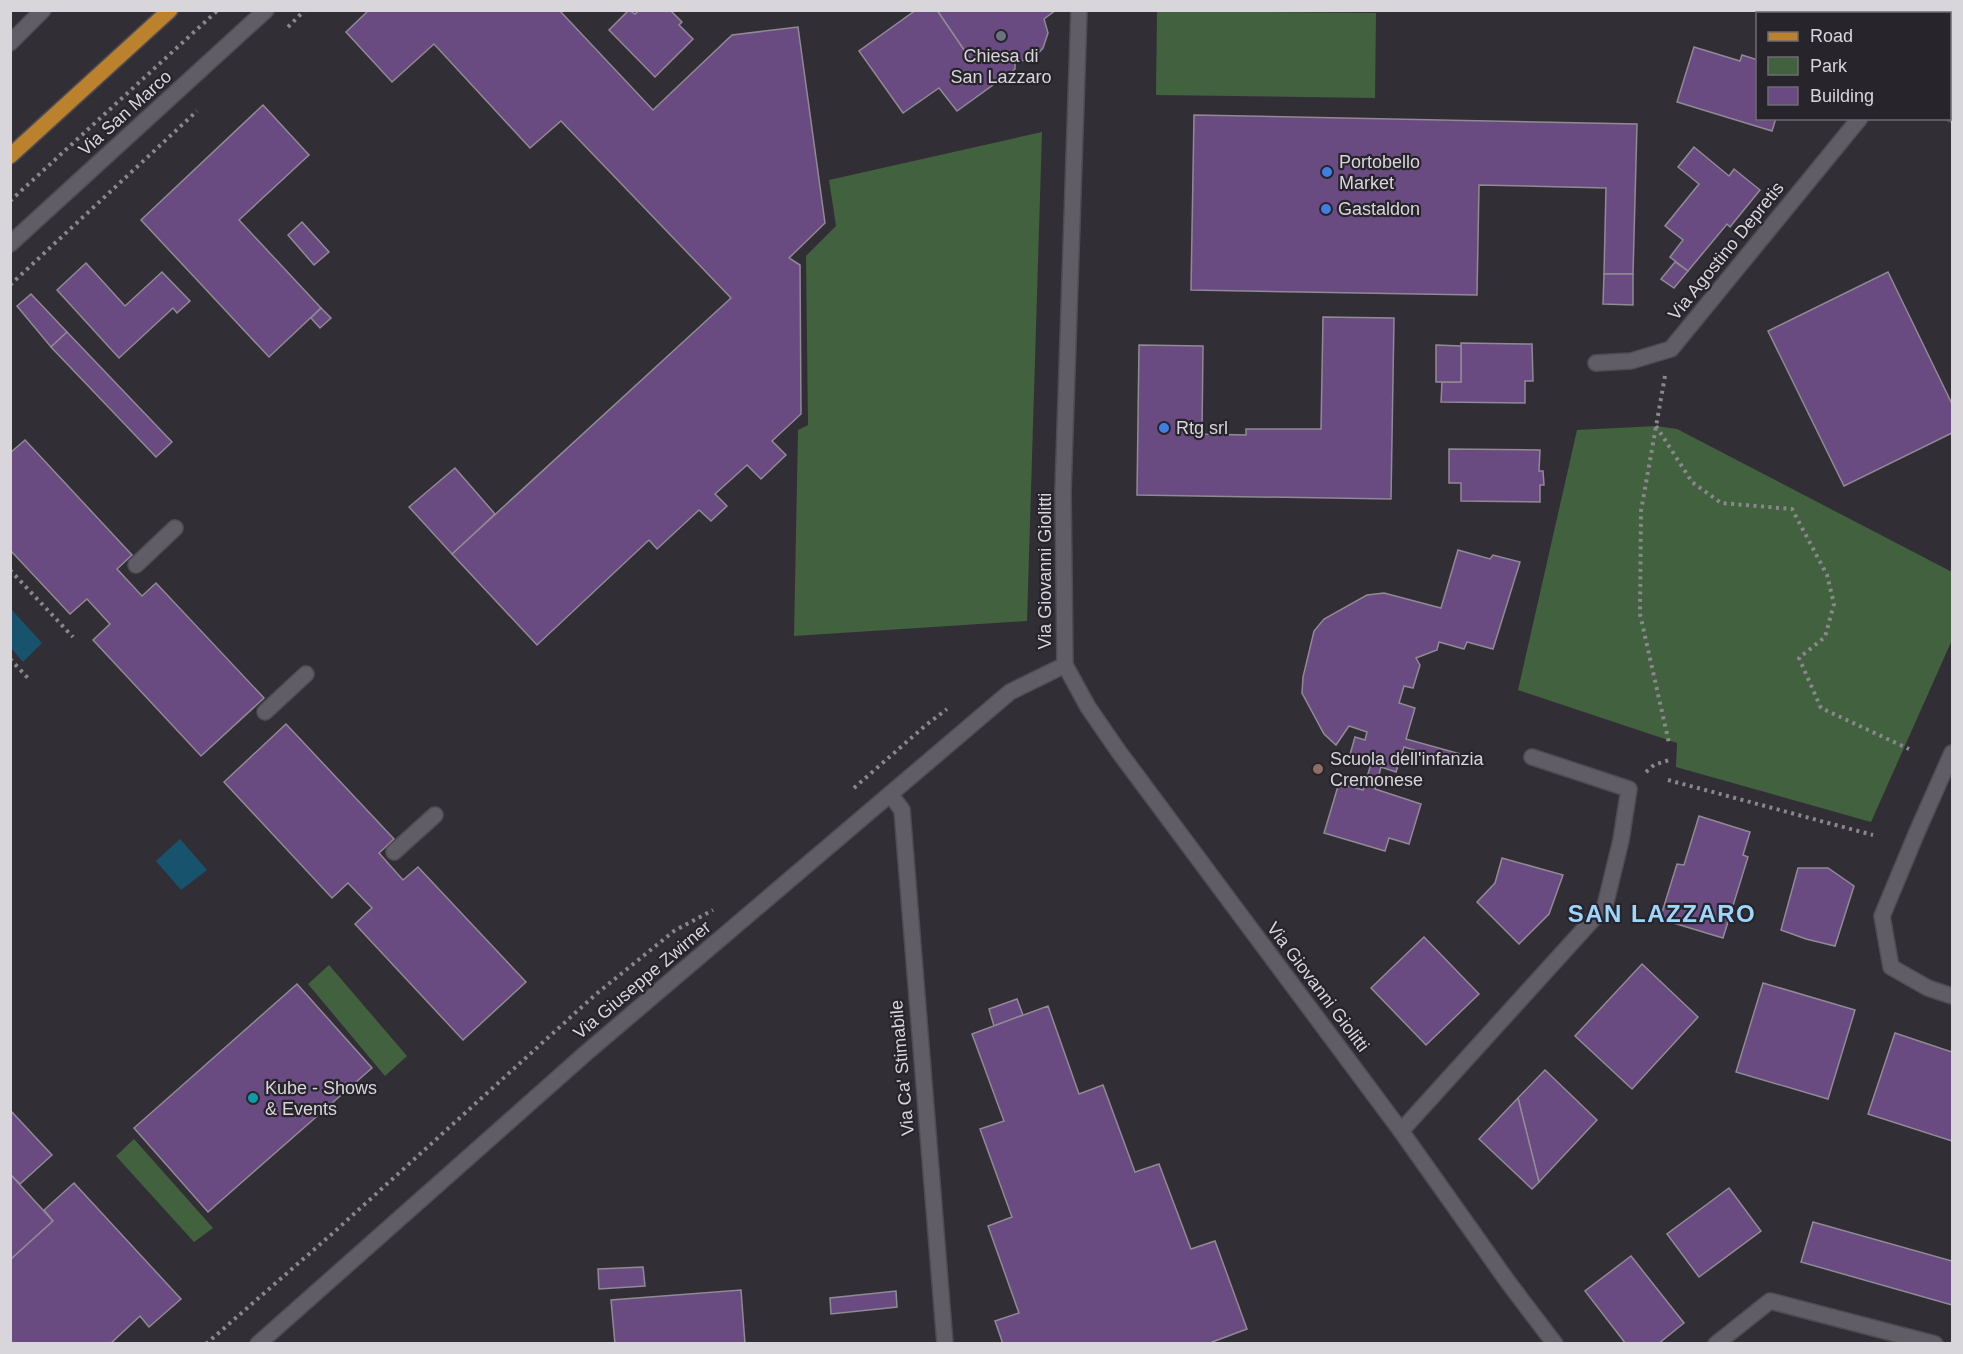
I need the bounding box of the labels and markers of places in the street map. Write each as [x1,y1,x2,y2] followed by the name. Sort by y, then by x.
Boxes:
[994,29,1008,43] marker: Chiesa di San Lazzaro
[950,46,1052,87] place label: Chiesa di San Lazzaro
[1339,152,1420,193] place label: Portobello Market
[1320,165,1334,179] marker: Portobello Market
[1338,199,1420,219] place label: Gastaldon
[1319,202,1333,216] marker: Gastaldon
[1176,418,1228,438] place label: Rtg srl
[1157,421,1171,435] marker: Rtg srl
[1330,749,1485,790] place label: Scuola dell'infanzia Cremonese
[1311,762,1325,776] marker: Scuola dell'infanzia Cremonese
[265,1078,377,1119] place label: Kube - Shows & Events
[246,1091,260,1105] marker: Kube - Shows & Events

